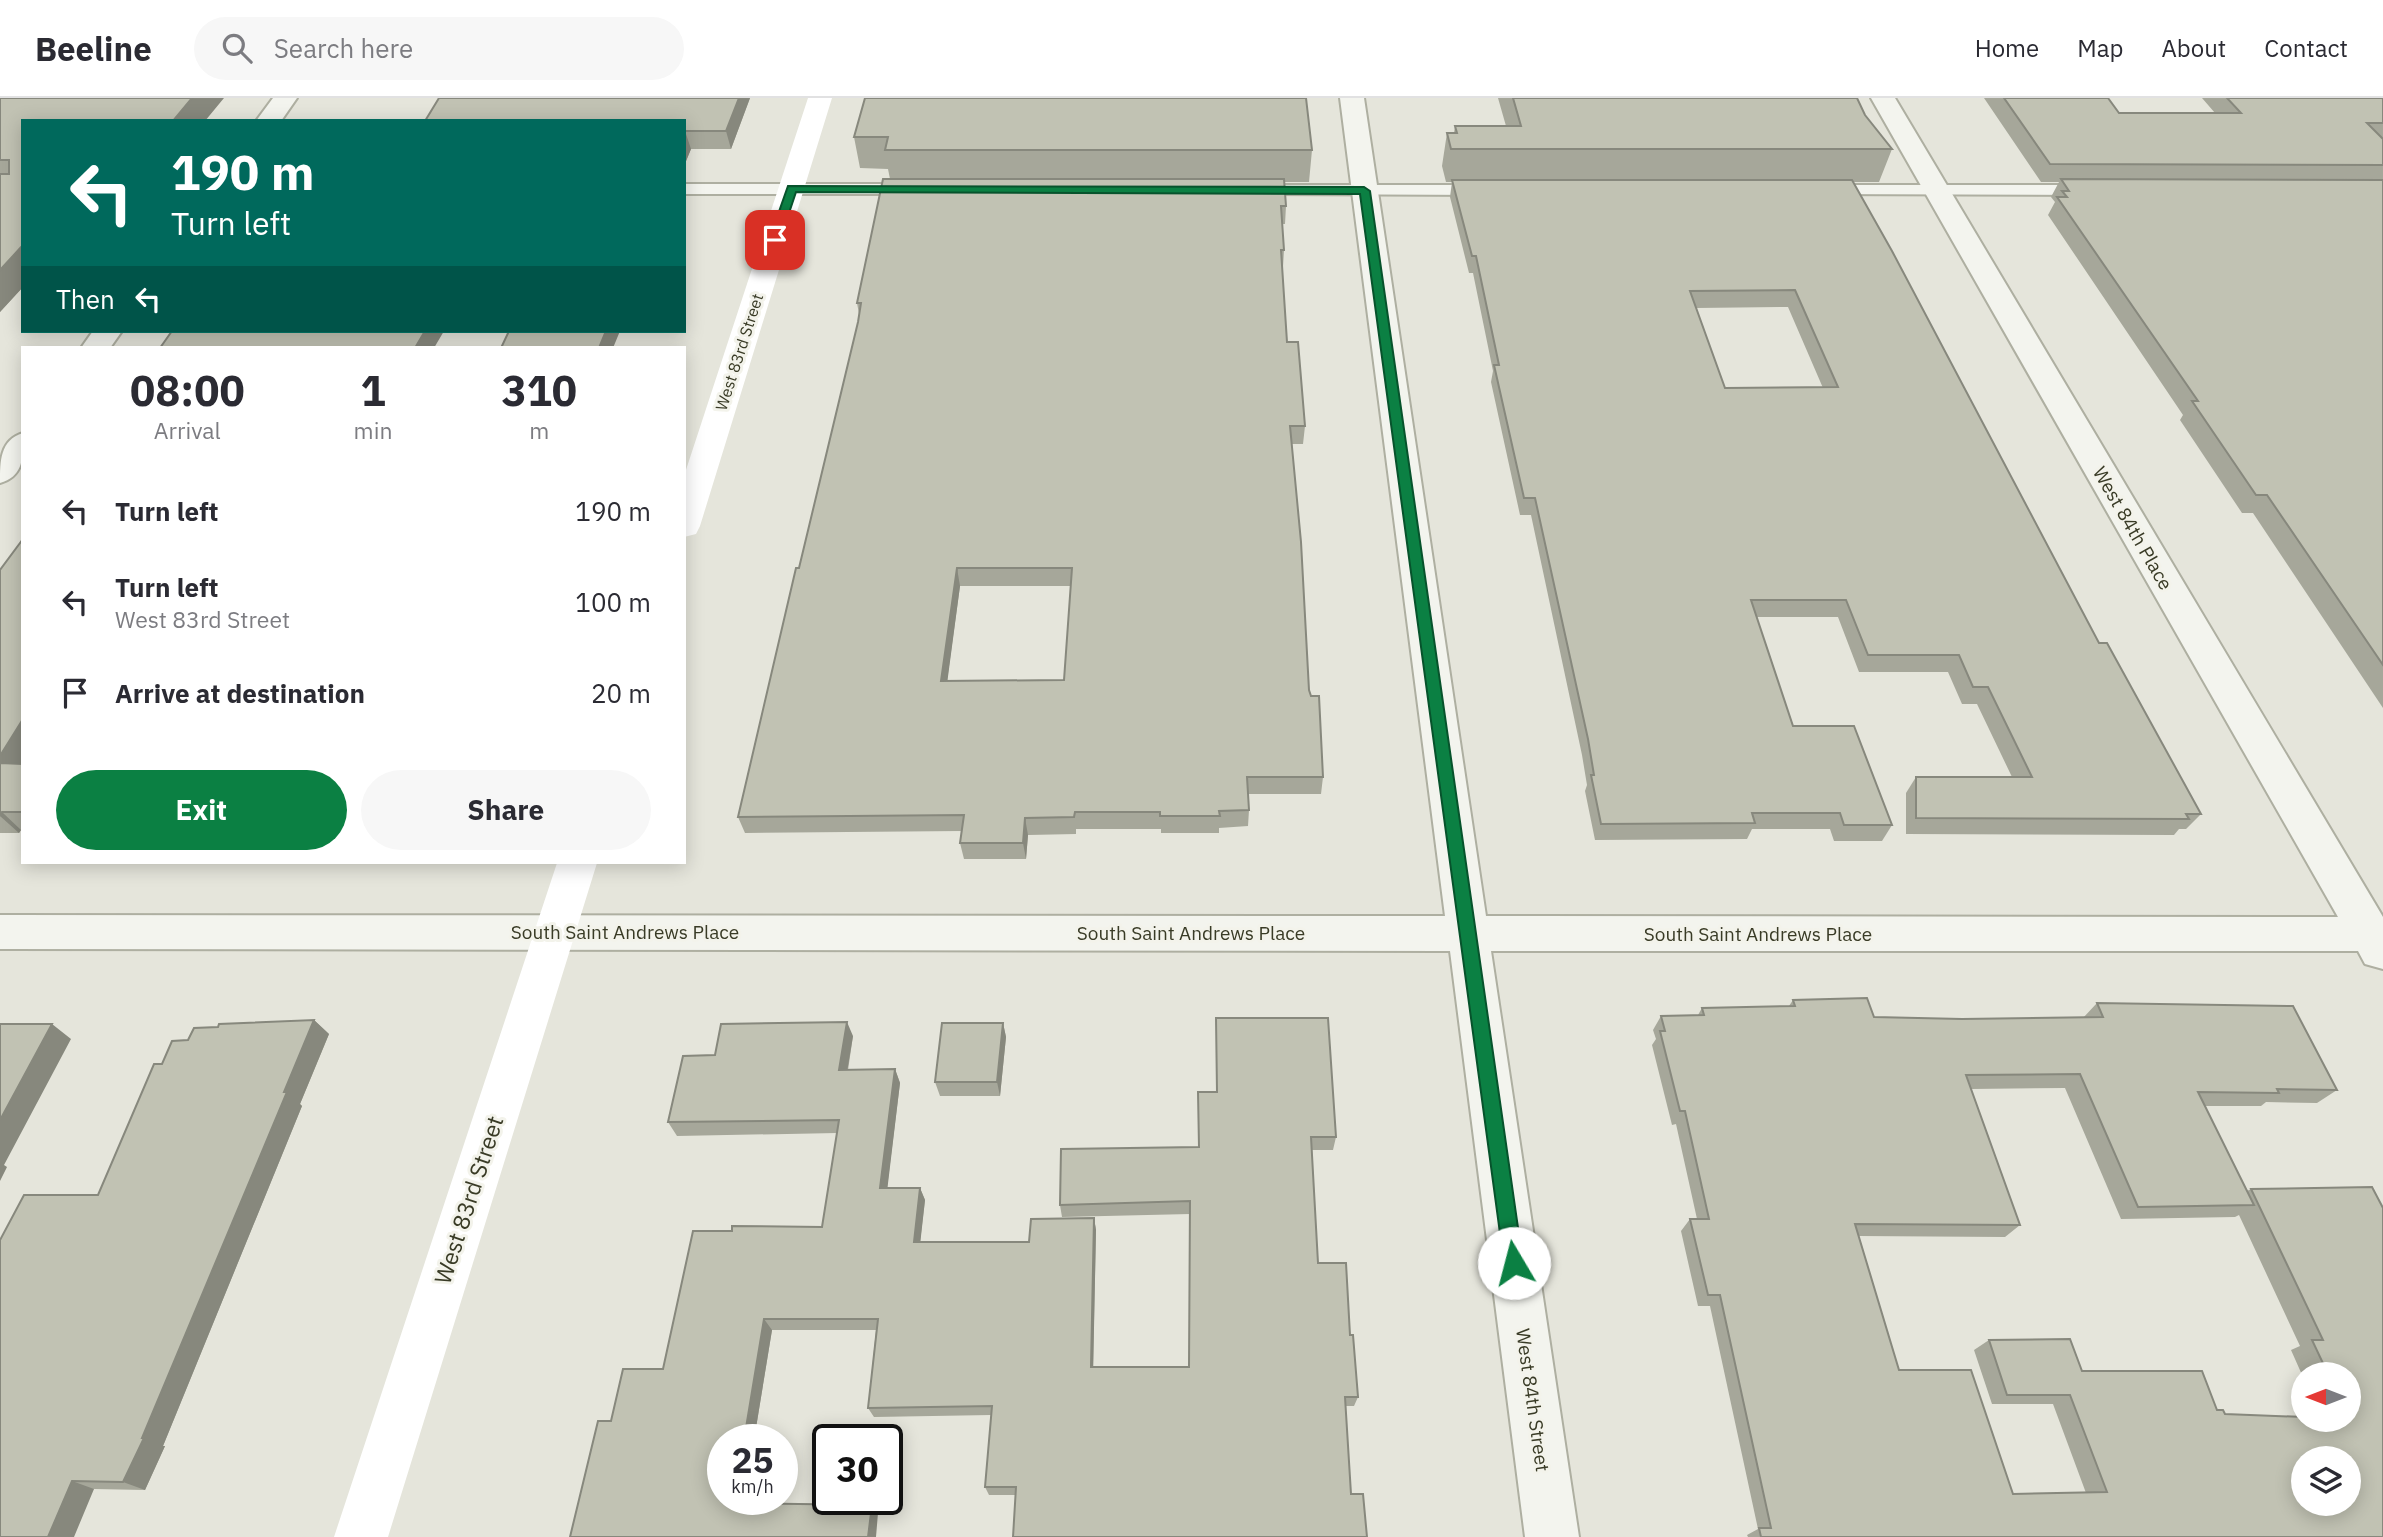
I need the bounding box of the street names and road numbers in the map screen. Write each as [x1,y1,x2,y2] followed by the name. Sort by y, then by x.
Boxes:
[711,291,767,413] street label: West 83rd Street
[2088,462,2178,594] street label: West 84th Place
[511,920,739,944] street label: South Saint Andrews Place
[1077,921,1305,945] street label: South Saint Andrews Place
[1644,922,1872,946] street label: South Saint Andrews Place
[427,1112,509,1288] street label: West 83rd Street
[1511,1327,1555,1473] street label: West 84th Street

